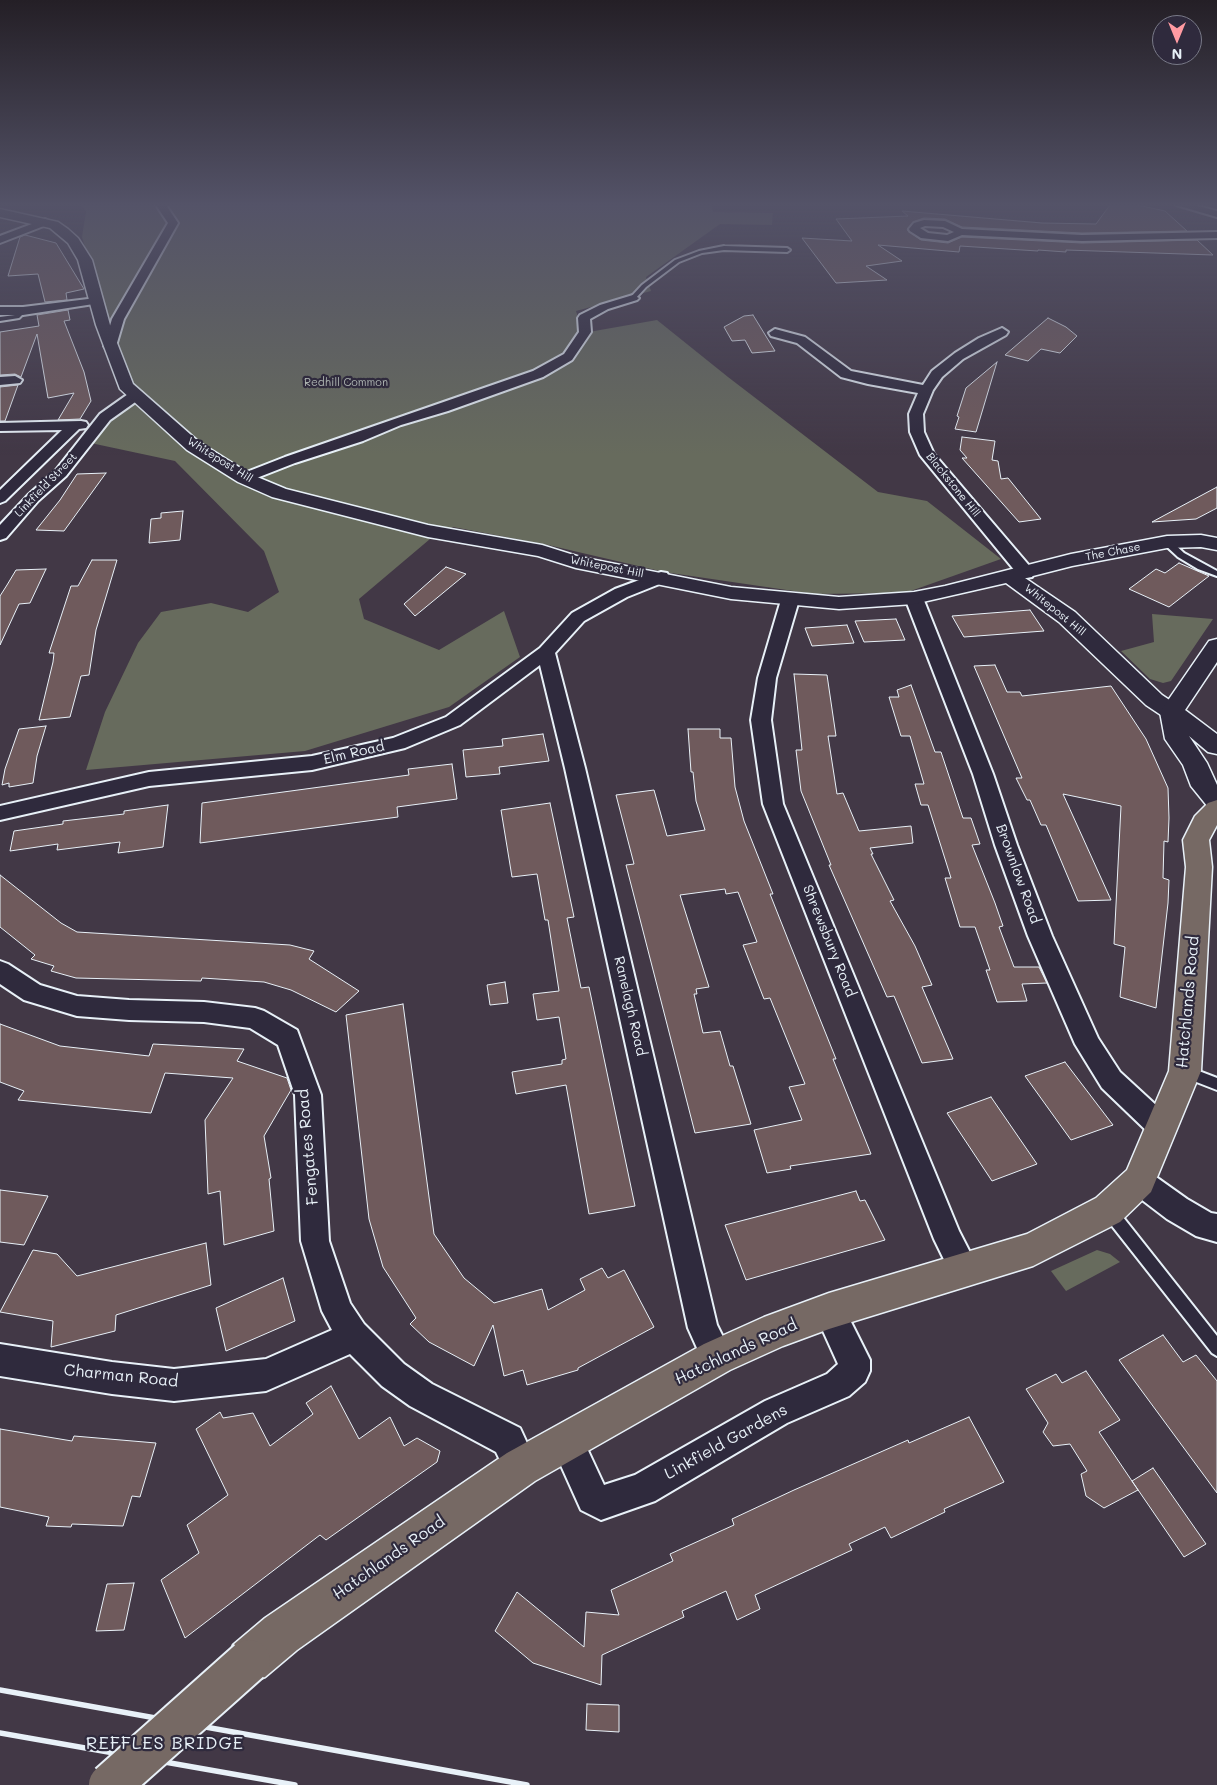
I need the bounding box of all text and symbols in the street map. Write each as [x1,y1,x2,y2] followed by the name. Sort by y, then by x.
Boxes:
[1152,15,1202,65] north arrow
[1172,45,1182,64] text: N
[304,376,388,390] park label: Redhill Common
[185,435,255,485] street label: Whitepost Hill
[12,450,80,520] street label: Linkfield Street
[923,450,983,520] street label: Blackstone Hill
[1084,540,1142,564] street label: The Chase
[569,553,645,581] street label: Whitepost Hill
[1022,581,1088,639] street label: Whitepost Hill
[322,738,386,768] street label: Elm Road
[992,822,1044,926] street label: Brownlow Road
[799,882,859,1000] street label: Shrewsbury Road
[1173,935,1203,1069] street label: Hatchlands Road
[610,955,650,1057] street label: Ranelagh Road
[293,1088,323,1206] street label: Fengates Road
[672,1315,800,1389] street label: Hatchlands Road
[63,1360,179,1392] street label: Charman Road
[661,1400,791,1484] street label: Linkfield Gardens
[329,1512,449,1604] street label: Hatchlands Road
[84,1732,246,1754] district label: REFFLES BRIDGE

